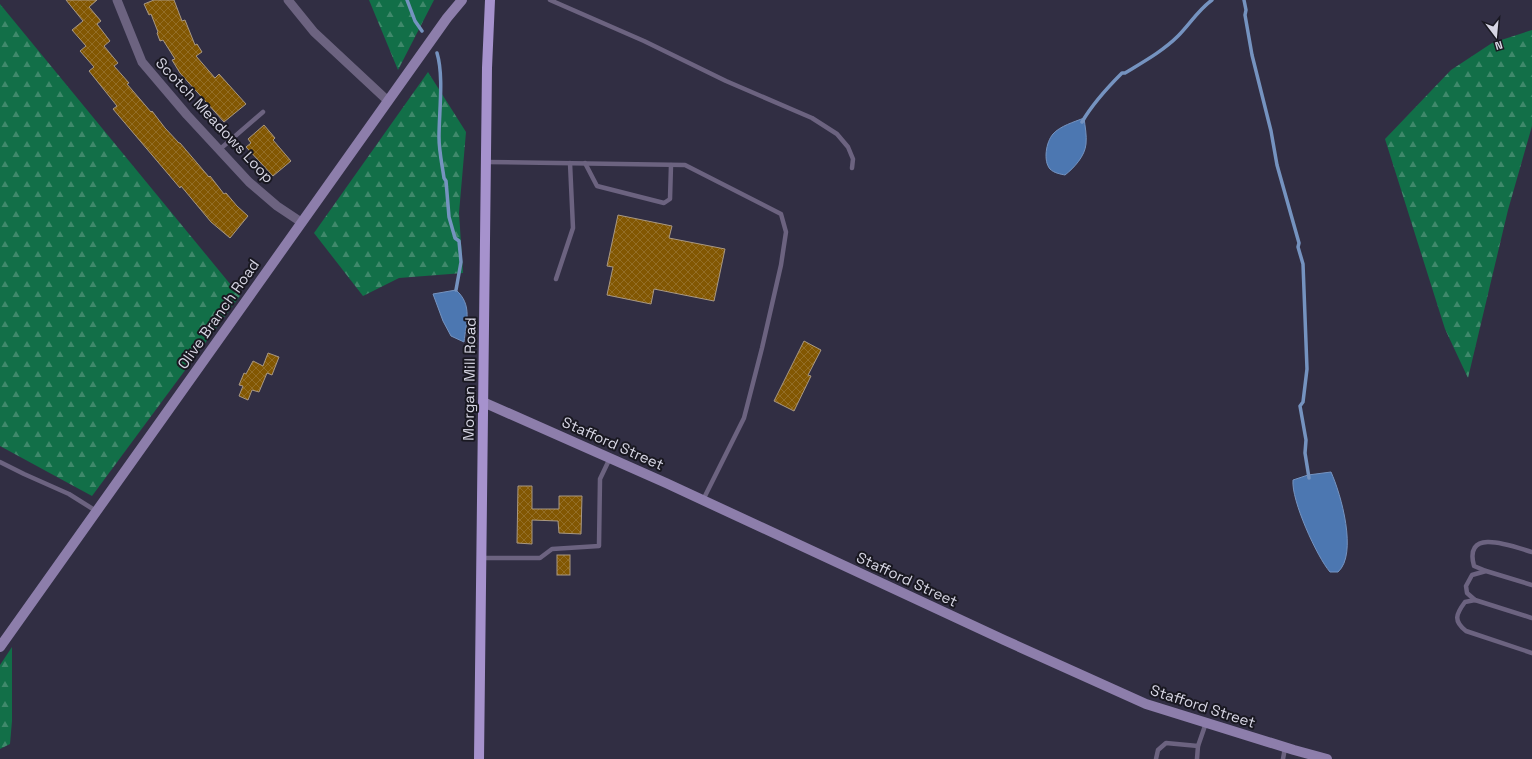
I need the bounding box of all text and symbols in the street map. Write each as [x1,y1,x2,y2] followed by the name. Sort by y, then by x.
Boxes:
[1476,16,1516,56] north arrow
[1493,38,1504,53] text: N
[152,53,278,187] street label: Scotch Meadows Loop
[173,255,263,373] street label: Olive Branch Road
[458,317,480,441] street label: Morgan Mill Road
[559,412,667,474] street label: Stafford Street
[853,547,961,611] street label: Stafford Street
[1148,680,1258,732] street label: Stafford Street

